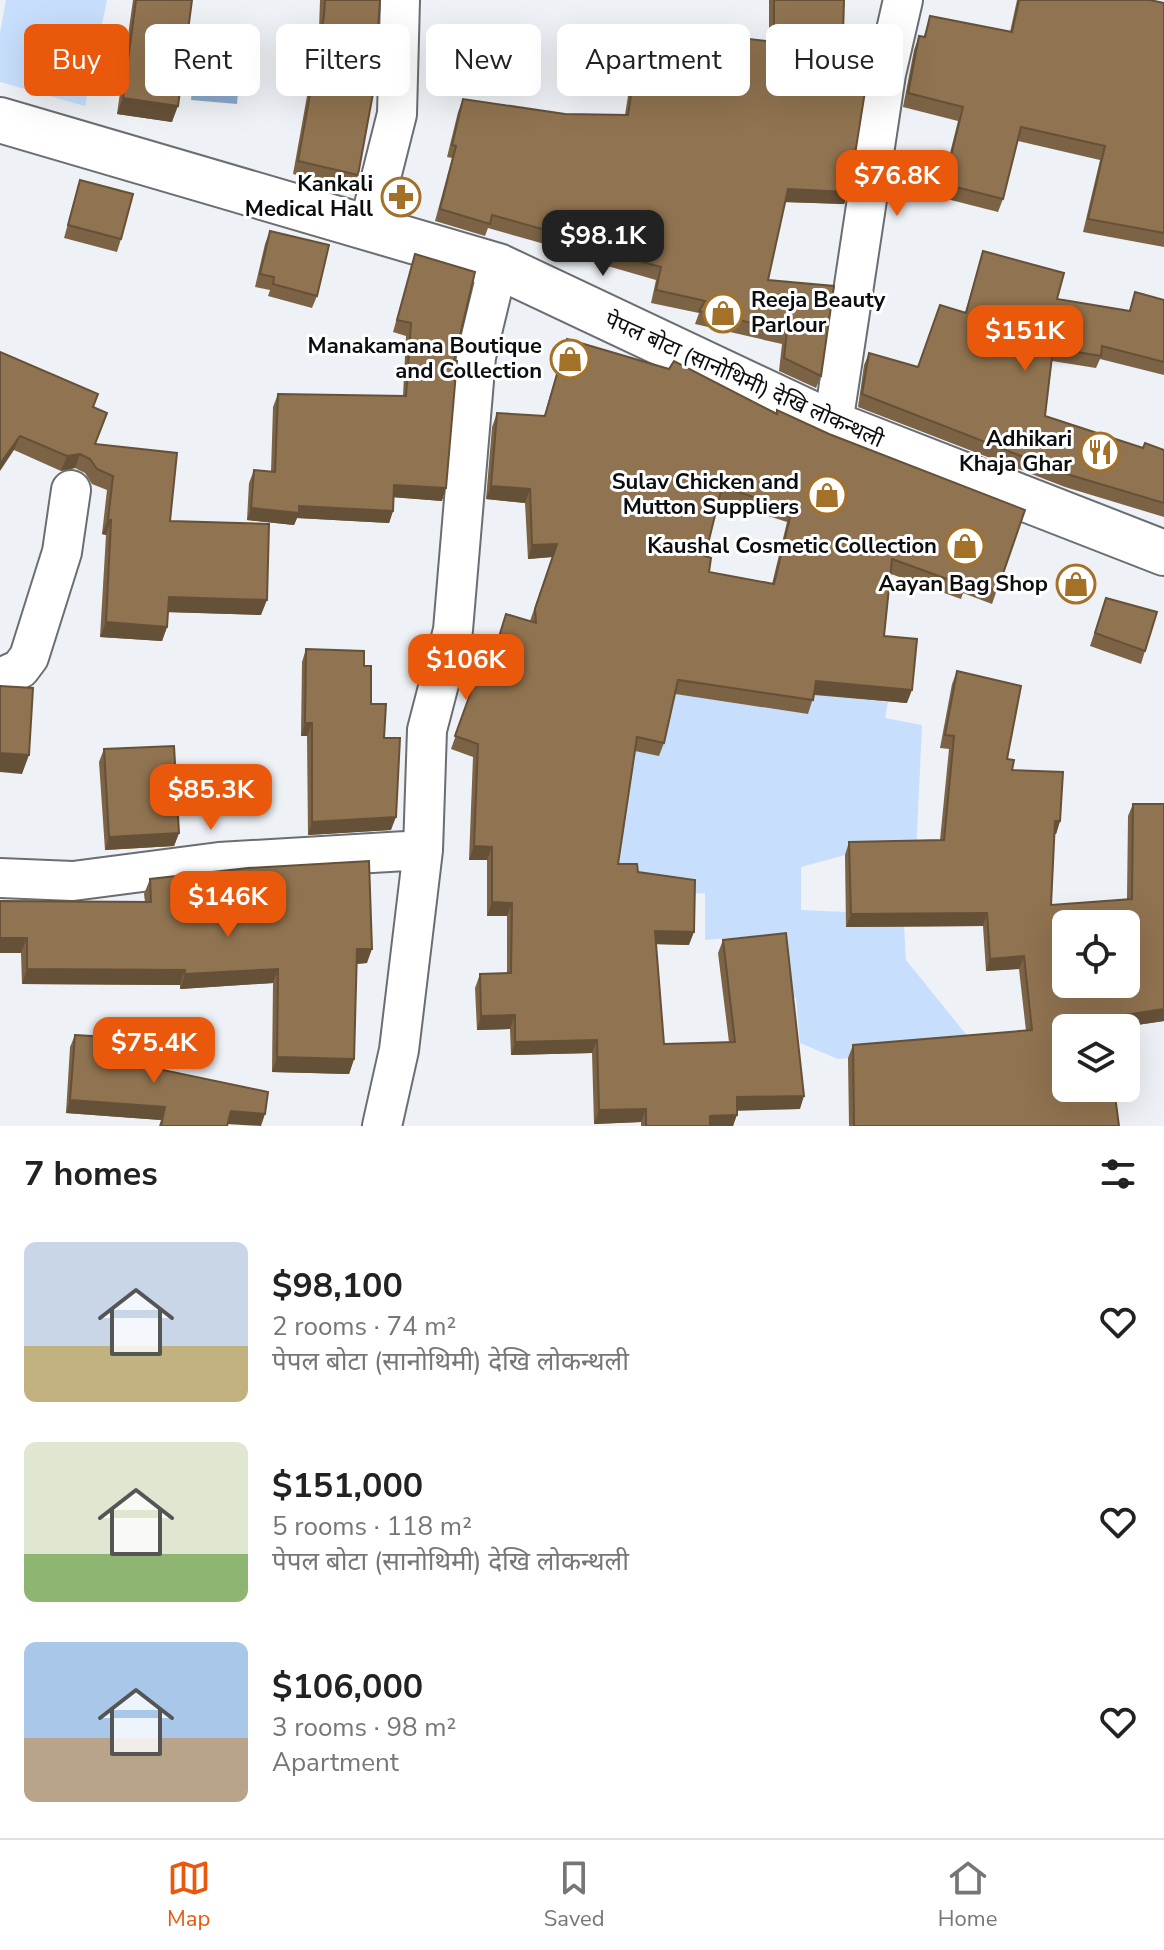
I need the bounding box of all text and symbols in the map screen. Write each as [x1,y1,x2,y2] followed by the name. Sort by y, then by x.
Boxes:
[24,24,129,96] chip: Buy
[145,24,260,96] chip: Rent
[276,24,410,96] chip: Filters
[426,24,541,96] chip: New
[557,24,750,96] chip: Apartment
[766,24,903,96] chip: House
[832,150,962,218] pin: $76.8K
[854,158,940,193] text: $76.8K
[245,169,373,224] place label: Kankali Medical Hall
[380,176,422,218] pharmacy icon: Kankali Medical Hall
[538,210,668,278] pin: $98.1K
[560,218,646,253] text: $98.1K
[751,285,886,340] place label: Reeja Beauty Parlour
[702,292,744,334] shop icon: Reeja Beauty Parlour
[600,305,888,455] street label: पेपल बोटा (सानोथिमी) देखि लोकन्थली
[969,305,1081,373] pin: $151K
[985,313,1065,348] text: $151K
[308,331,542,386] place label: Manakamana Boutique and Collection
[549,338,591,380] shop icon: Manakamana Boutique and Collection
[959,424,1072,479] place label: Adhikari Khaja Ghar
[1079,431,1121,473] restaurant icon: Adhikari Khaja Ghar
[612,467,799,522] place label: Sulav Chicken and Mutton Suppliers
[806,474,848,516] shop icon: Sulav Chicken and Mutton Suppliers
[944,525,986,567] shop icon: Kaushal Cosmetic Collection
[647,531,937,561] place label: Kaushal Cosmetic Collection
[1055,563,1097,605] shop icon: Aayan Bag Shop
[878,569,1048,599] place label: Aayan Bag Shop
[410,634,522,702] pin: $106K
[426,642,506,677] text: $106K
[146,764,276,832] pin: $85.3K
[168,772,254,807] text: $85.3K
[172,871,284,939] pin: $146K
[188,879,268,914] text: $146K
[1052,910,1140,1102] map controls
[1052,910,1140,998] button: locate
[1052,1014,1140,1102] button: layers
[89,1017,219,1085] pin: $75.4K
[111,1025,197,1060] text: $75.4K
[24,1151,158,1197] text: 7 homes
[1096,1152,1140,1196] icon: filters
[272,1263,403,1309] text: $98,100
[88,1274,184,1370] icon: home
[1096,1300,1140,1344] icon: heart
[272,1309,456,1344] text: 2 rooms · 74 m²
[272,1344,629,1379] text: पेपल बोटा (सानोथिमी) देखि लोकन्थली
[272,1463,423,1509] text: $151,000
[88,1474,184,1570] icon: home
[1096,1500,1140,1544] icon: heart
[272,1509,472,1544] text: 5 rooms · 118 m²
[272,1544,629,1579] text: पेपल बोटा (सानोथिमी) देखि लोकन्थली
[272,1664,423,1710] text: $106,000
[88,1674,184,1770] icon: home
[1096,1700,1140,1744] icon: heart
[272,1710,456,1745] text: 3 rooms · 98 m²
[272,1745,399,1780] text: Apartment
[167,1856,211,1934] tab: Map
[544,1856,605,1934] tab: Saved
[938,1856,997,1934] tab: Home

